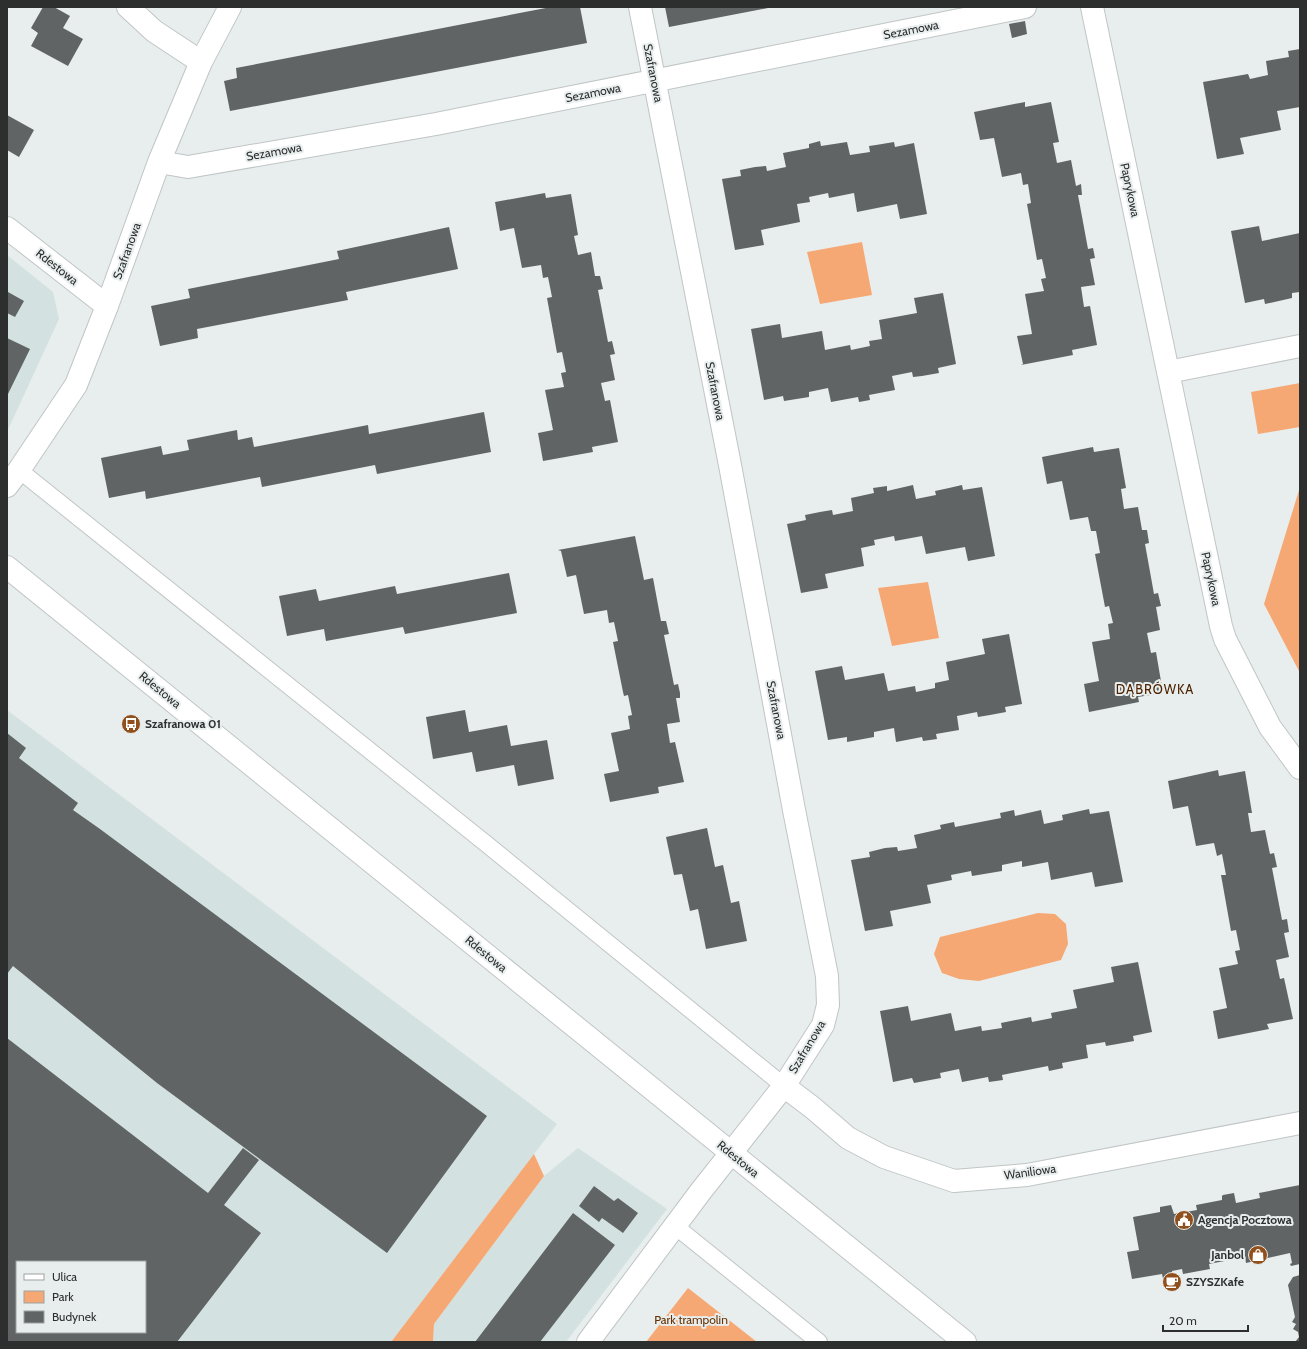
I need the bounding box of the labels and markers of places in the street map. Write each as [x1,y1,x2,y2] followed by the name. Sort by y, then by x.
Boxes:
[120,713,142,735] bus stop icon: Szafranowa 01
[145,716,221,731] place label: Szafranowa 01
[1173,1209,1195,1231] public building icon: Agencja Pocztowa
[1198,1212,1292,1227] place label: Agencja Pocztowa
[1247,1244,1269,1266] shop icon: Janbol
[1210,1247,1244,1262] place label: Janbol
[1161,1271,1183,1293] cafe icon: SZYSZKafe
[1186,1274,1244,1289] place label: SZYSZKafe

